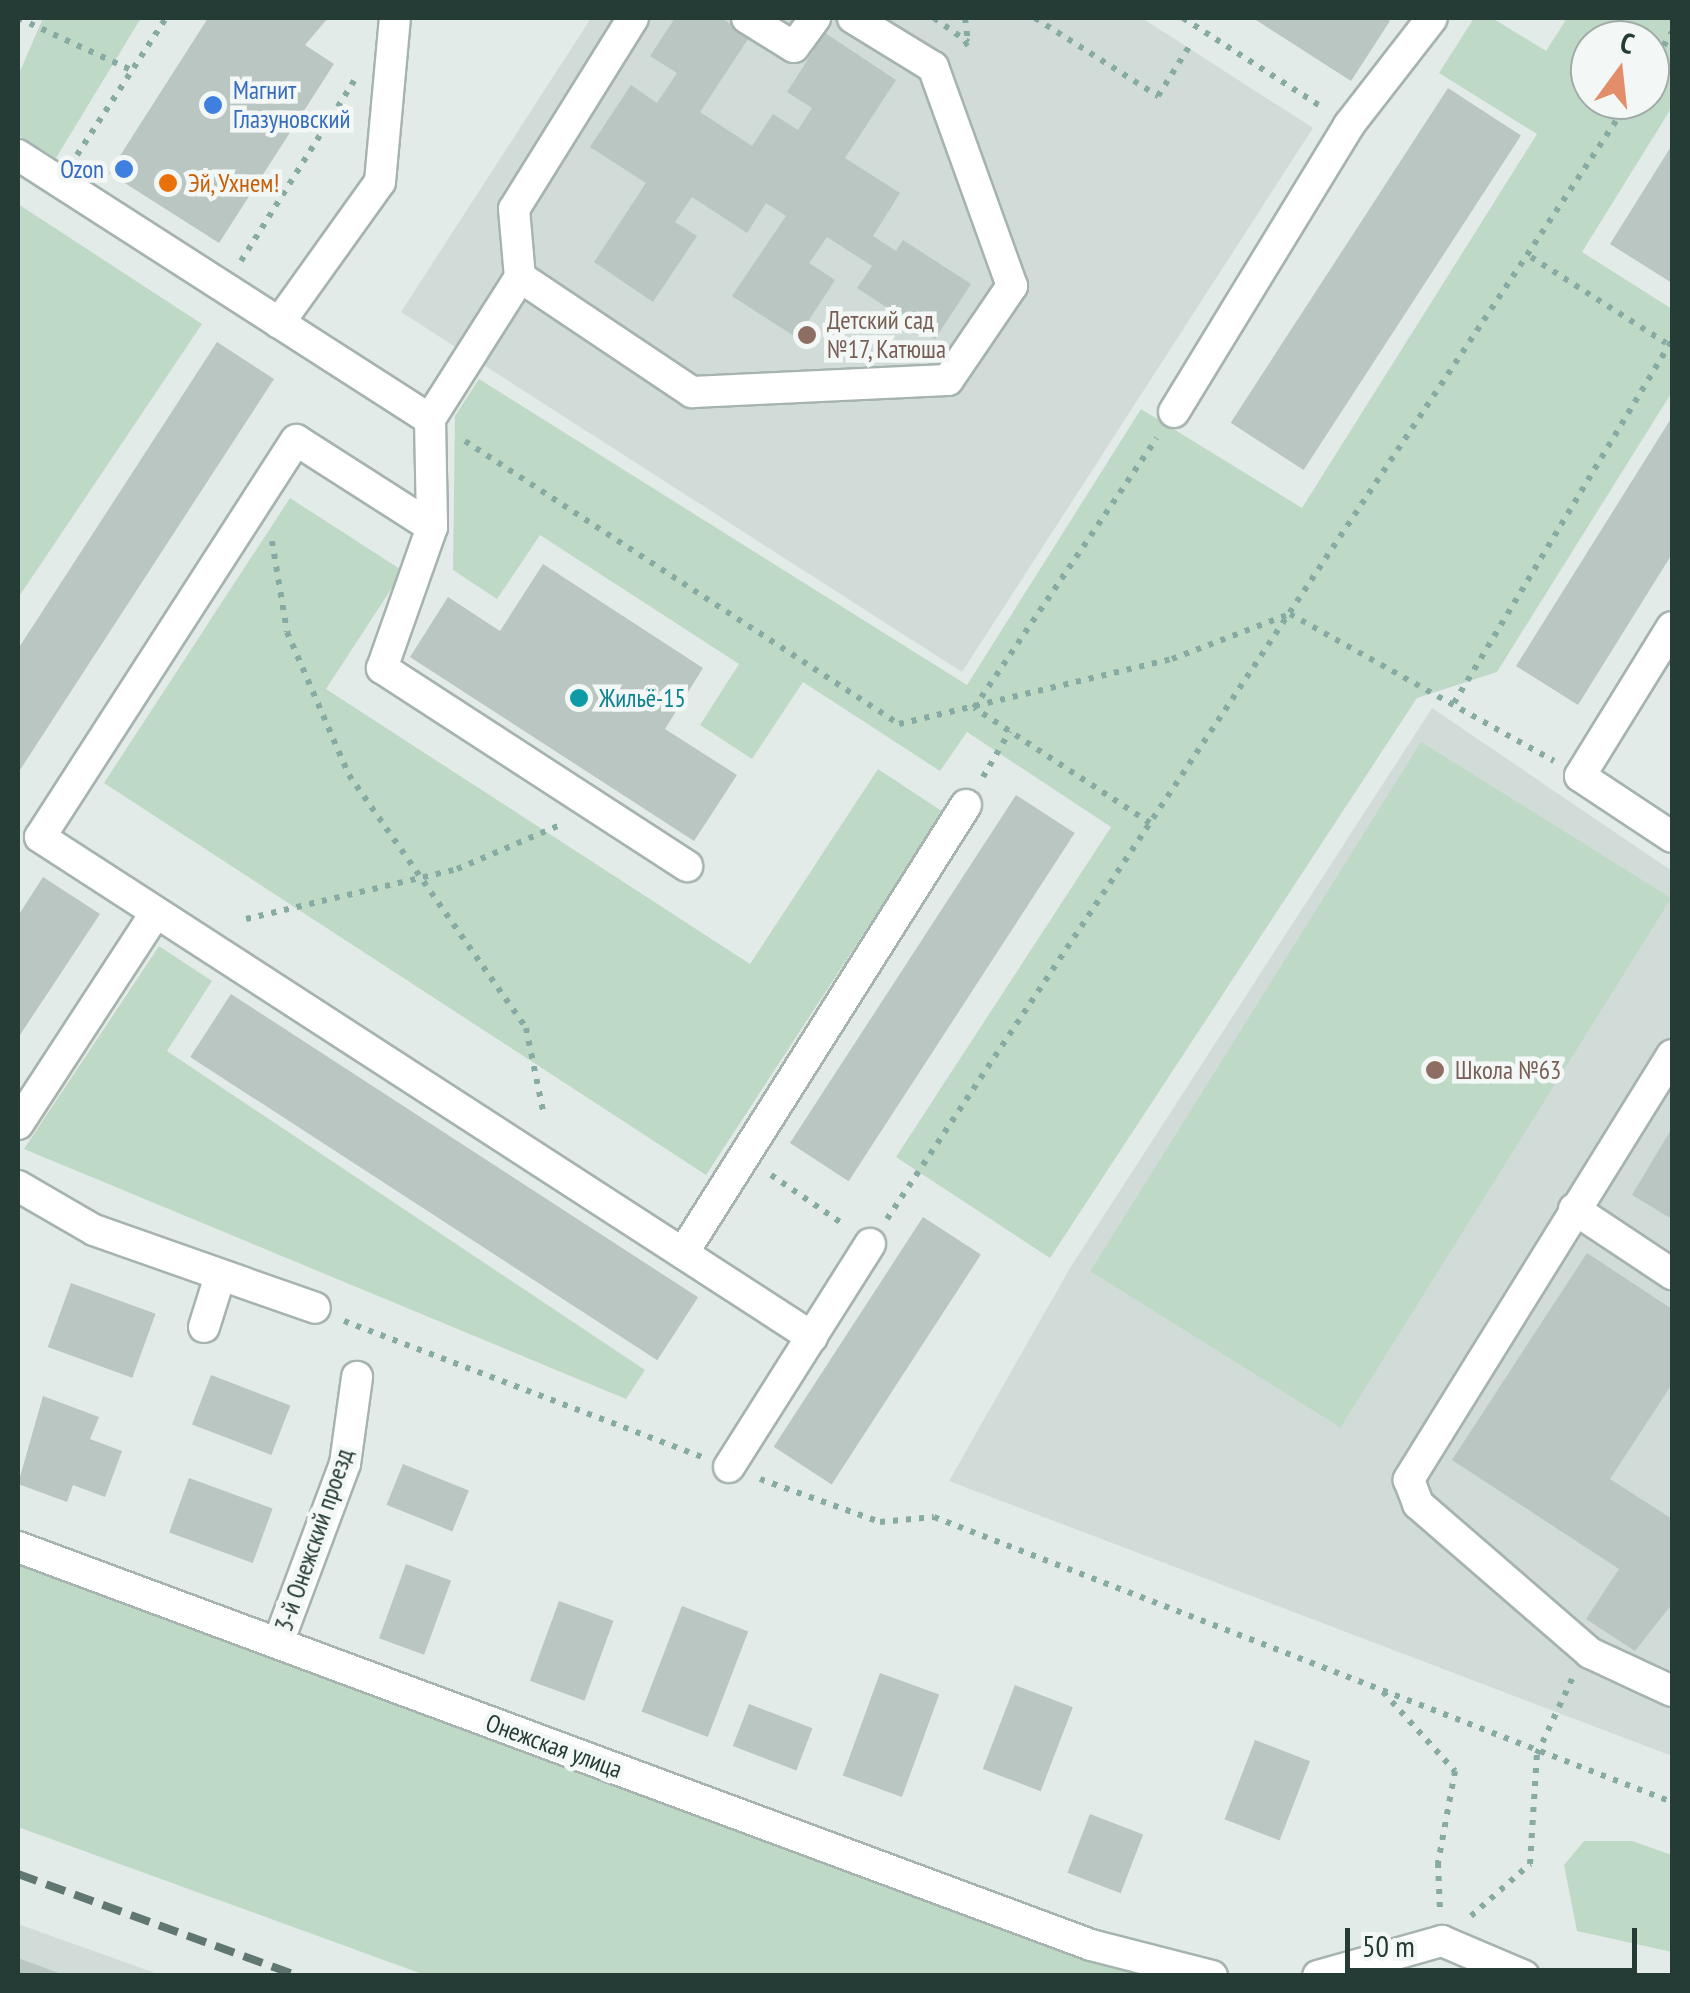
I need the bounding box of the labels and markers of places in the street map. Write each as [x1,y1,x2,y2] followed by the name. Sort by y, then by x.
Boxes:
[233,76,350,135] place label: Магнит Глазуновский
[202,94,224,116] marker: Магнит Глазуновский
[60,154,104,184] place label: Ozon
[113,158,135,180] marker: Ozon
[188,168,282,198] place label: Эй, Ухнем!
[157,172,179,194] marker: Эй, Ухнем!
[827,306,950,365] place label: Детский сад №17, Катюша
[796,324,818,346] marker: Детский сад №17, Катюша
[599,683,686,713] place label: Жильё-15
[568,687,590,709] marker: Жильё-15
[1455,1055,1561,1085] place label: Школа №63
[1424,1059,1446,1081] marker: Школа №63

